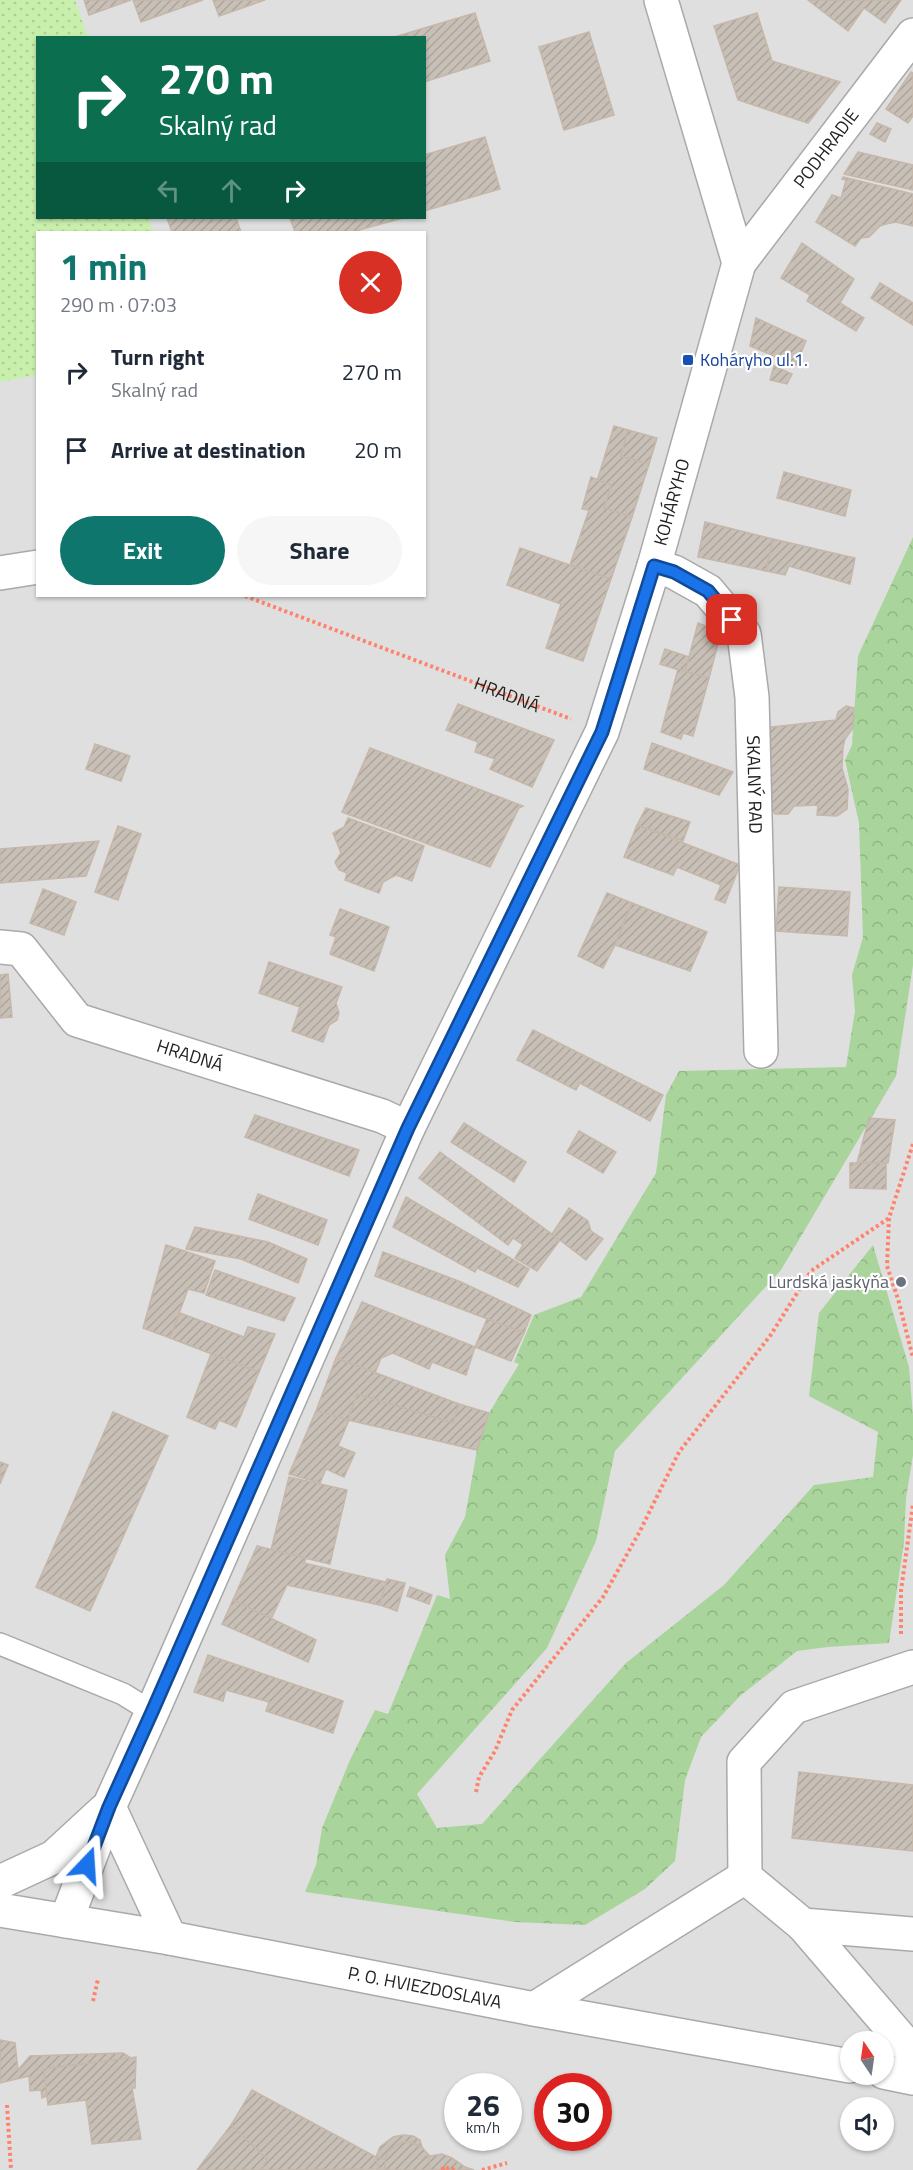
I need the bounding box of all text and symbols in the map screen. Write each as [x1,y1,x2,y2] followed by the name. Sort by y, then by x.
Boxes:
[159,46,274,110] text: 270 m
[60,60,138,138] icon: right
[787,103,865,194] street label: PODHRADIE
[159,104,277,145] text: Skalný rad
[152,174,185,207] icon: left
[215,174,248,207] icon: ahead
[278,174,311,207] icon: right
[60,239,147,294] text: 1 min
[339,251,402,314] button: close
[60,289,177,320] text: 290 m · 07:03
[111,340,205,374] text: Turn right
[700,346,808,373] place label: Koháryho ul.1.
[681,353,695,367] marker: Koháryho ul.1.
[342,355,402,389] text: 270 m
[60,356,93,389] icon: right
[111,374,198,405] text: Skalný rad
[111,433,306,467] text: Arrive at destination
[354,433,402,467] text: 20 m
[60,434,93,467] icon: arrive
[646,455,696,549] street label: KOHÁRYHO
[60,516,225,585] button: Exit
[237,516,402,585] button: Share
[706,594,757,645] pin
[715,603,748,636] icon: arrive
[470,670,544,719] street label: HRADNÁ
[740,735,769,834] street label: SKALNÝ RAD
[153,1032,227,1078] street label: HRADNÁ
[768,1268,889,1295] place label: Lurdská jaskyňa
[894,1275,908,1289] marker: Lurdská jaskyňa
[55,1833,119,1897] position arrow
[346,1959,504,2015] street label: P. O. HVIEZDOSLAVA
[840,2031,894,2085] north arrow
[840,2031,894,2151] map controls
[534,2073,612,2151] speed limit sign: 30
[466,2082,500,2128] text: 26
[840,2097,894,2151] button: sound
[466,2116,500,2139] text: km/h

